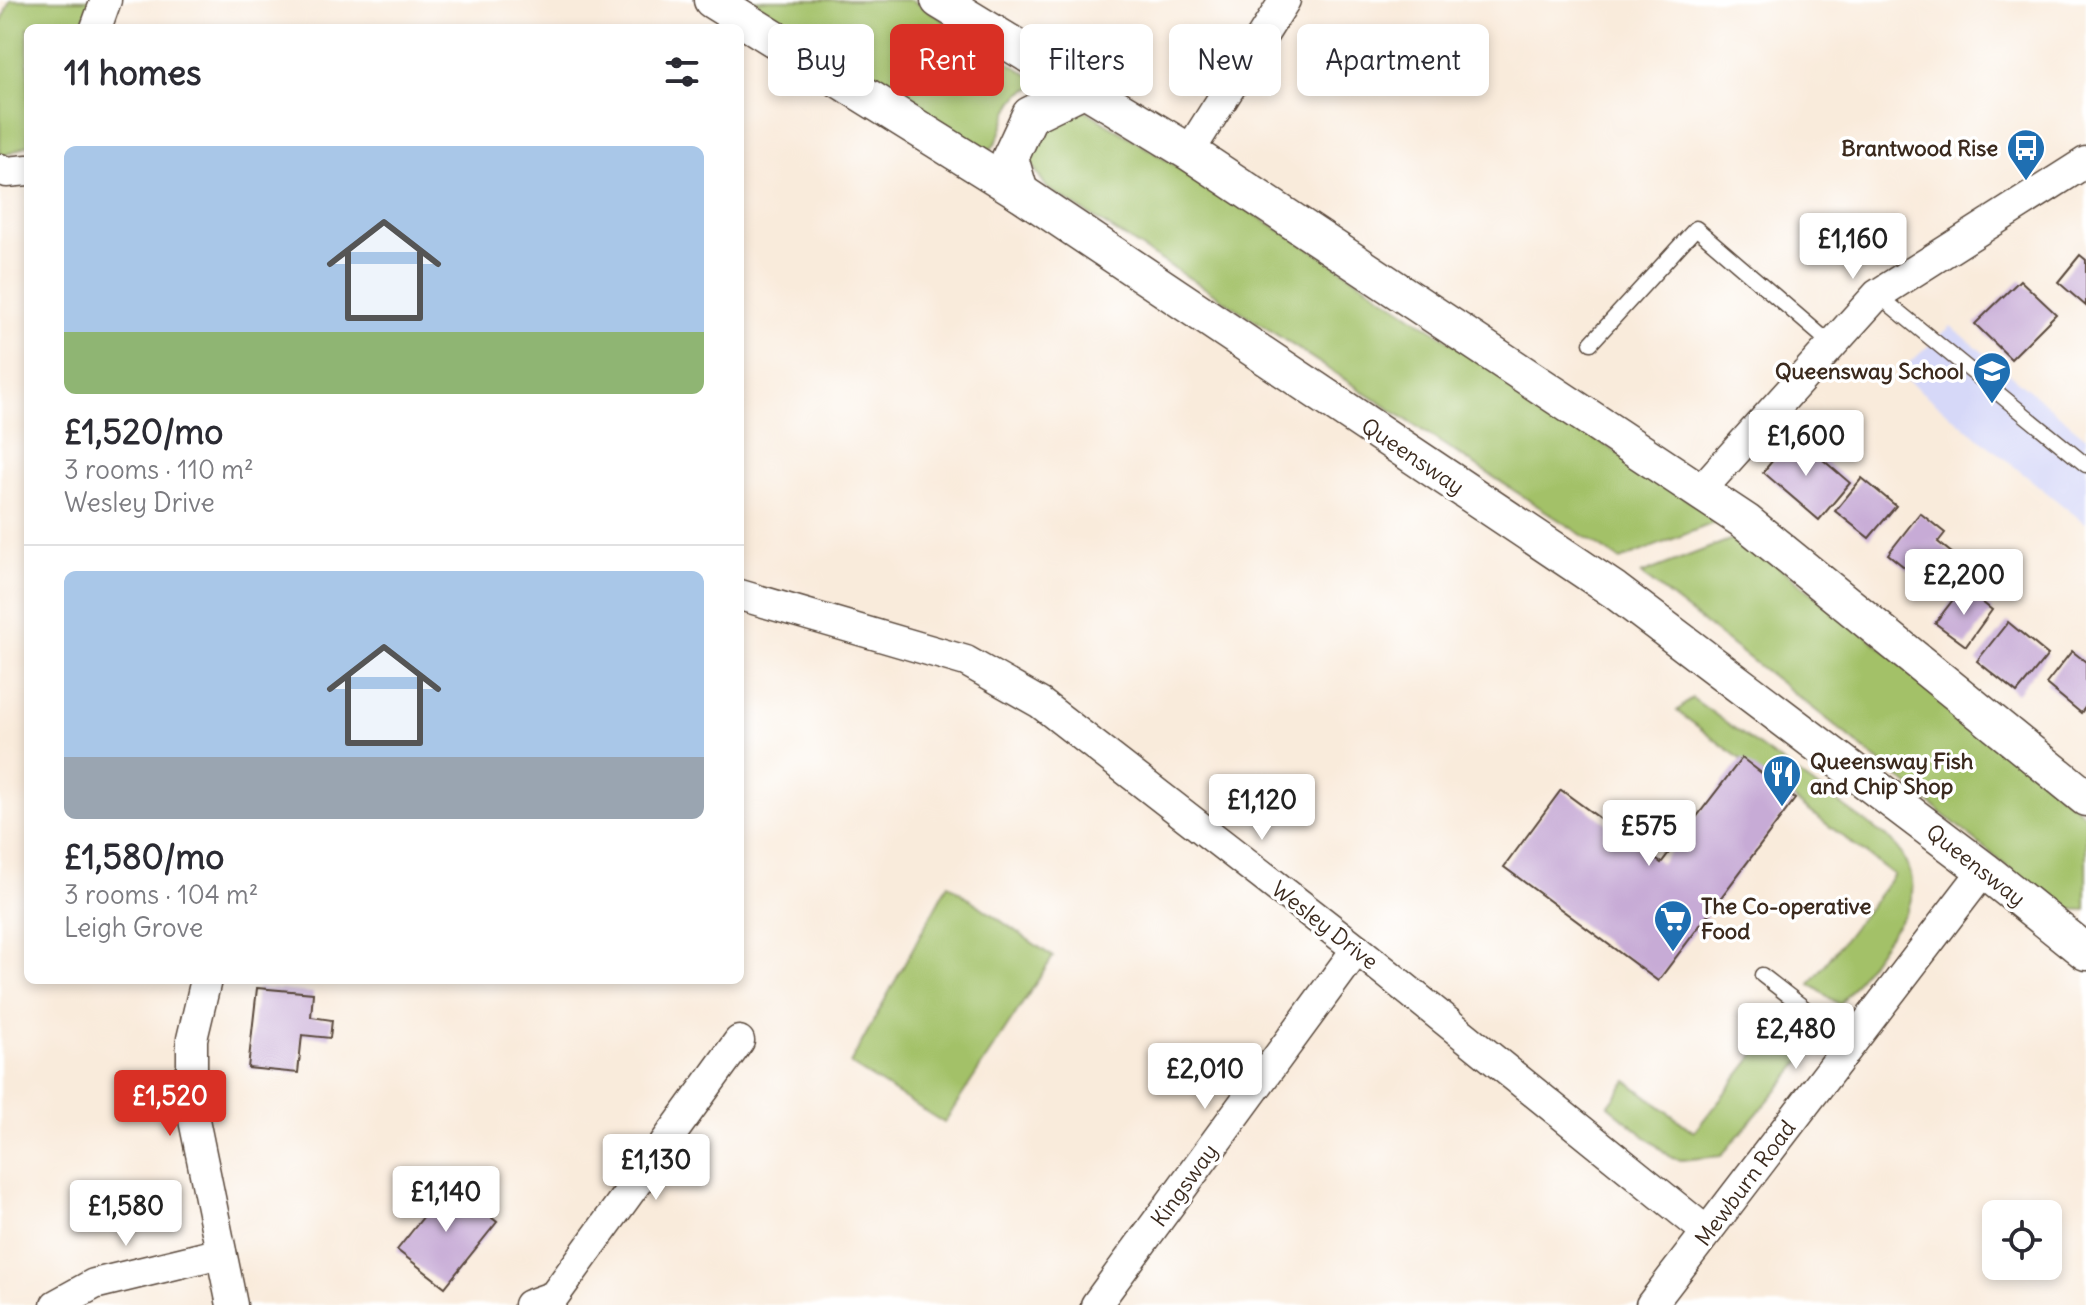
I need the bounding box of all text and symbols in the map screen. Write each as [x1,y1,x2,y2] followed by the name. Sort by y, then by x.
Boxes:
[768,24,874,96] chip: Buy
[890,24,1004,96] chip: Rent
[1020,24,1153,96] chip: Filters
[1169,24,1281,96] chip: New
[1297,24,1489,96] chip: Apartment
[660,50,704,94] icon: filters
[64,51,201,94] text: 11 homes
[2005,127,2047,182] bus stop icon: Brantwood Rise
[1841,134,1998,162] place label: Brantwood Rise
[312,198,456,342] icon: home
[1788,213,1918,281] pin: £1,160
[1818,222,1888,255] text: £1,160
[1971,350,2013,405] school or university icon: Queensway School
[1775,357,1964,385] place label: Queensway School
[64,410,223,453] text: £1,520/mo
[1741,410,1871,478] pin: £1,600
[1356,411,1470,501] street label: Queensway
[1767,419,1845,452] text: £1,600
[64,453,254,486] text: 3 rooms · 110 m²
[64,486,215,519] text: Wesley Drive
[1899,549,2029,617] pin: £2,200
[1923,558,2005,591] text: £2,200
[312,623,456,767] icon: home
[1810,747,1974,800] place label: Queensway Fish and Chip Shop
[1761,753,1803,808] restaurant icon: Queensway Fish and Chip Shop
[1197,774,1327,842] pin: £1,120
[1227,783,1297,816] text: £1,120
[1602,800,1696,868] pin: £575
[1621,809,1677,842] text: £575
[1921,818,2031,912] street label: Queensway
[64,835,224,878] text: £1,580/mo
[1266,875,1384,975] street label: Wesley Drive
[64,878,259,911] text: 3 rooms · 104 m²
[1701,892,1871,945] place label: The Co-operative Food
[1652,898,1694,953] supermarket icon: The Co-operative Food
[64,911,203,944] text: Leigh Grove
[1731,1003,1861,1071] pin: £2,480
[1756,1012,1836,1045] text: £2,480
[1140,1043,1270,1111] pin: £2,010
[1166,1052,1244,1085] text: £2,010
[105,1070,235,1138] pin: £1,520
[132,1079,208,1112] text: £1,520
[1689,1114,1801,1251] street label: Mewburn Road
[591,1134,721,1202] pin: £1,130
[1145,1138,1223,1232] street label: Kingsway
[621,1143,691,1176] text: £1,130
[381,1166,511,1234] pin: £1,140
[411,1175,481,1208] text: £1,140
[61,1180,191,1248] pin: £1,580
[88,1189,164,1222] text: £1,580
[1982,1200,2062,1280] map controls
[1982,1200,2062,1280] button: locate

